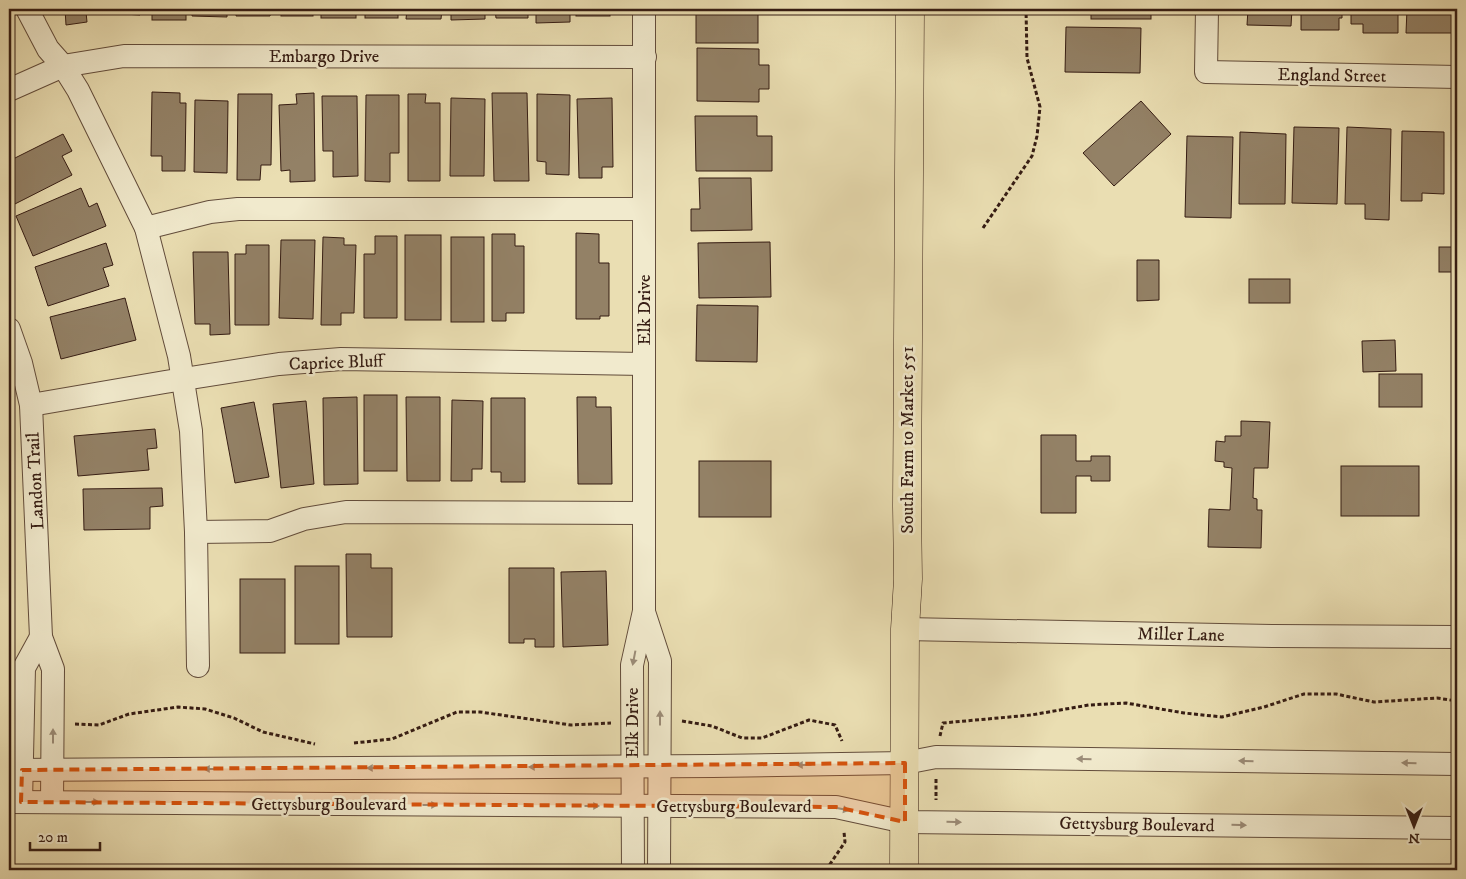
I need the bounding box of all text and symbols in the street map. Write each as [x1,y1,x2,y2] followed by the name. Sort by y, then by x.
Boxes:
[269,46,379,68] street label: Embargo Drive
[1277,64,1387,88] street label: England Street
[634,274,656,346] street label: Elk Drive
[897,346,919,534] street label: South Farm to Market 551
[289,350,387,376] street label: Caprice Bluff
[22,431,50,530] street label: Landon Trail
[1137,623,1225,647] street label: Miller Lane
[629,651,637,667] one-way arrow
[622,687,644,759] street label: Elk Drive
[656,710,664,726] one-way arrow
[49,728,57,744] one-way arrow
[1075,755,1091,763] one-way arrow
[1238,757,1254,765] one-way arrow
[1400,759,1416,767] one-way arrow
[796,761,812,769] one-way arrow
[528,763,544,771] one-way arrow
[366,764,382,772] one-way arrow
[203,765,219,773] one-way arrow
[251,794,407,816] street label: Gettysburg Boulevard
[656,796,812,818] street label: Gettysburg Boulevard
[85,798,101,806] one-way arrow
[422,801,438,809] one-way arrow
[585,802,601,810] one-way arrow
[1388,802,1438,852] north arrow
[835,805,851,813] one-way arrow
[1059,813,1215,837] street label: Gettysburg Boulevard
[946,818,962,826] one-way arrow
[30,819,100,851] scale bar
[1231,821,1247,829] one-way arrow
[38,828,68,847] text: 20 m
[1408,829,1420,847] text: N

